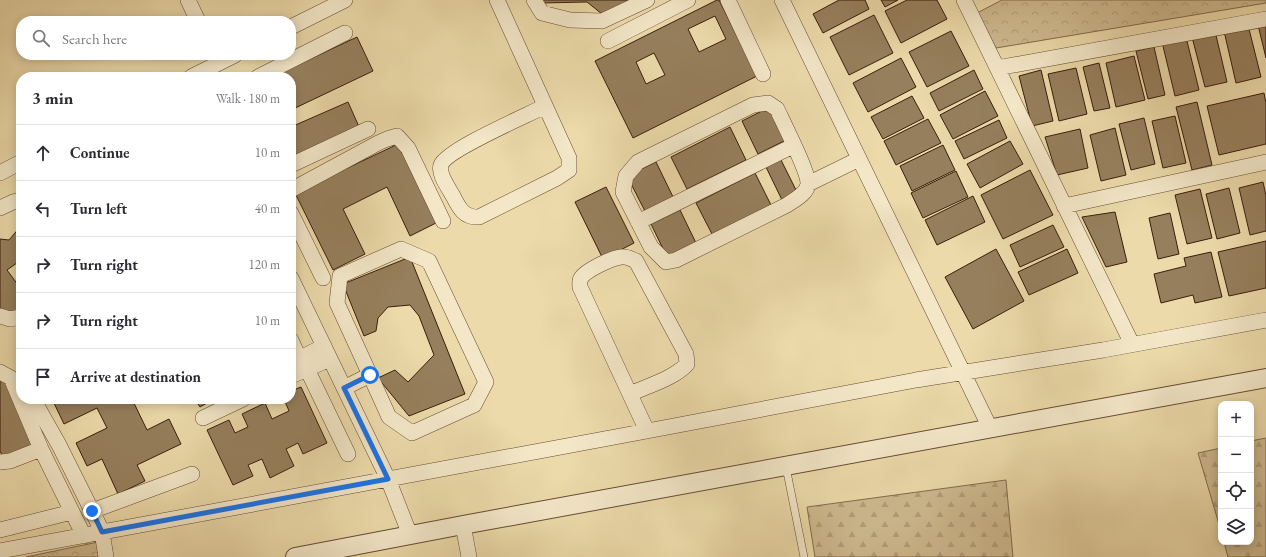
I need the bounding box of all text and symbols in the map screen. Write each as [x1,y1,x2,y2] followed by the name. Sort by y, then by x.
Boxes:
[16,16,296,60] search box
[30,27,52,49] icon: search
[62,29,127,48] text: Search here
[32,87,73,109] text: 3 min
[216,90,280,107] text: Walk · 180 m
[32,142,54,164] icon: ahead
[70,143,130,162] text: Continue
[255,144,280,161] text: 10 m
[32,198,54,220] icon: left
[70,199,127,218] text: Turn left
[255,200,280,217] text: 40 m
[32,254,54,276] icon: right
[70,255,138,274] text: Turn right
[249,256,280,273] text: 120 m
[32,310,54,332] icon: right
[70,311,138,330] text: Turn right
[255,312,280,329] text: 10 m
[32,366,54,388] icon: arrive
[361,366,379,384] route start
[70,367,201,386] text: Arrive at destination
[1218,401,1254,545] map controls
[1218,401,1254,437] button: +
[1218,437,1254,473] button: −
[1218,473,1254,509] button: locate
[83,502,101,520] route end
[1218,509,1254,545] button: layers

